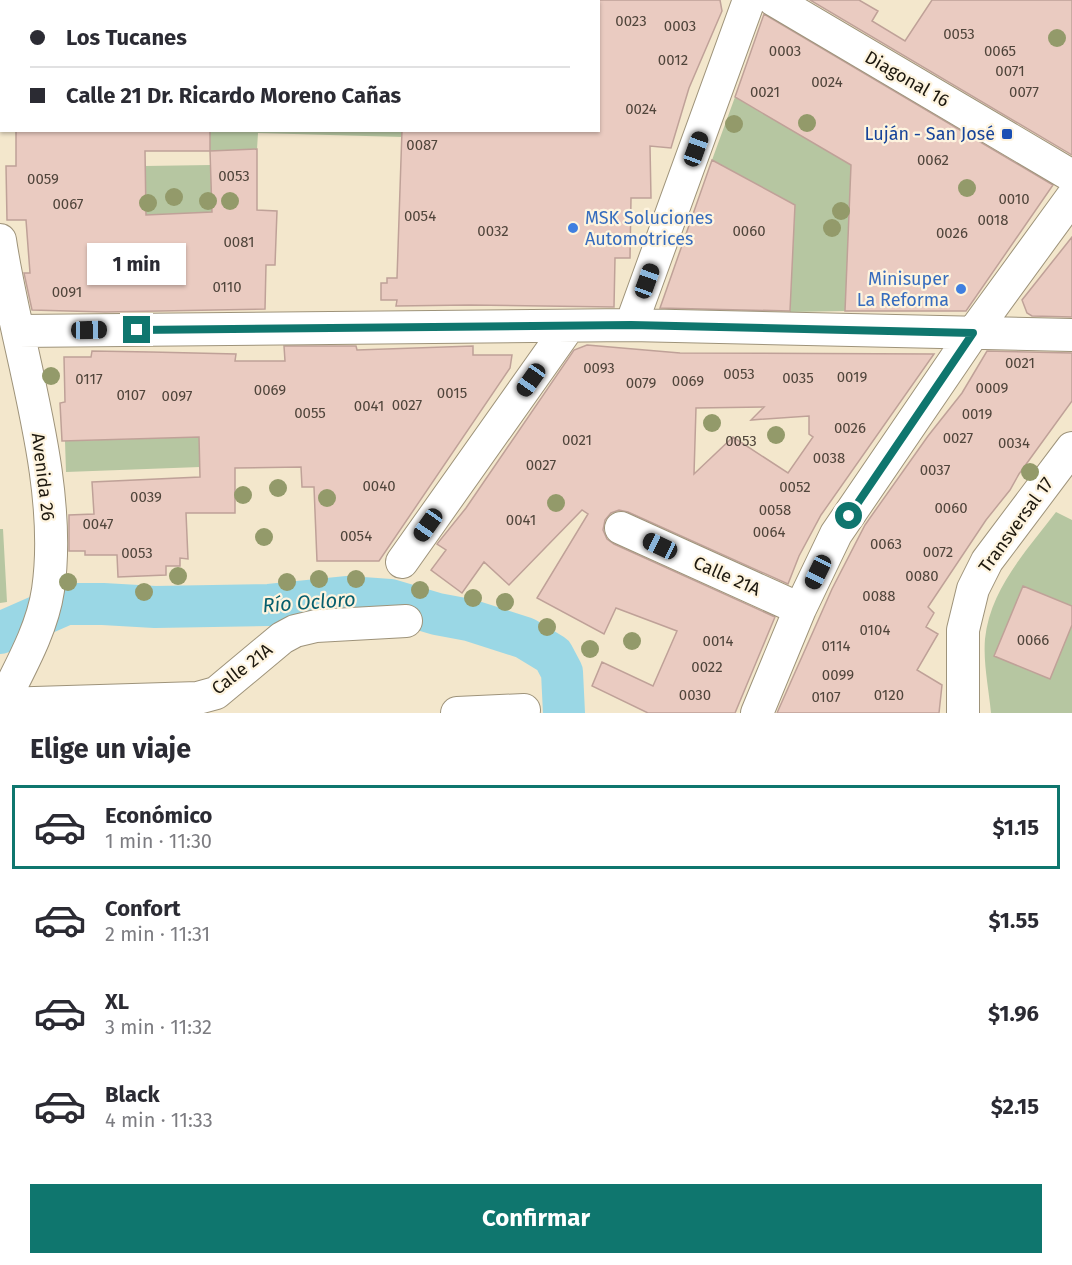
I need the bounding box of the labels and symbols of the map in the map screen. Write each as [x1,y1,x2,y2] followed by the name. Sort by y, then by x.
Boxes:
[615,12,647,30] house number: 0023
[664,17,696,35] house number: 0003
[943,25,975,43] house number: 0053
[769,42,801,60] house number: 0003
[984,42,1016,60] house number: 0065
[861,46,953,112] street label: Diagonal 16
[658,51,688,69] house number: 0012
[995,62,1025,80] house number: 0071
[811,73,843,91] house number: 0024
[750,83,780,101] house number: 0021
[1009,83,1039,101] house number: 0077
[625,100,657,118] house number: 0024
[865,123,995,145] place label: Luján - San José
[1000,127,1014,141] marker: Luján - San José
[681,129,711,169] car
[406,136,438,154] house number: 0087
[917,151,949,169] house number: 0062
[218,167,250,185] house number: 0053
[27,170,59,188] house number: 0059
[998,190,1030,208] house number: 0010
[52,195,84,213] house number: 0067
[404,207,436,225] house number: 0054
[585,207,713,250] place label: MSK Soluciones Automotrices
[977,211,1009,229] house number: 0018
[566,221,580,235] marker: MSK Soluciones Automotrices
[477,222,509,240] house number: 0032
[732,222,766,240] house number: 0060
[936,224,968,242] house number: 0026
[223,233,255,251] house number: 0081
[88,243,186,285] callout: 1 min
[632,261,662,301] car
[857,268,949,311] place label: Minisuper La Reforma
[212,278,242,296] house number: 0110
[954,282,968,296] marker: Minisuper La Reforma
[52,283,82,301] house number: 0091
[123,316,150,343] route end
[71,321,107,339] car
[1005,354,1035,372] house number: 0021
[583,359,615,377] house number: 0093
[513,360,549,400] car
[723,365,755,383] house number: 0053
[837,368,867,386] house number: 0019
[782,369,814,387] house number: 0035
[75,370,103,388] house number: 0117
[672,372,704,390] house number: 0069
[626,374,656,392] house number: 0079
[976,379,1009,397] house number: 0009
[254,381,286,399] house number: 0069
[437,384,467,402] house number: 0015
[116,386,146,404] house number: 0107
[162,387,193,405] house number: 0097
[392,396,423,414] house number: 0027
[354,397,384,415] house number: 0041
[294,404,326,422] house number: 0055
[962,405,992,423] house number: 0019
[834,419,866,437] house number: 0026
[943,429,974,447] house number: 0027
[562,431,592,449] house number: 0021
[27,432,59,522] street label: Avenida 26
[725,432,757,450] house number: 0053
[998,434,1030,452] house number: 0034
[813,449,845,467] house number: 0038
[526,456,557,474] house number: 0027
[920,461,951,479] house number: 0037
[974,473,1058,577] street label: Transversal 17
[362,477,396,495] house number: 0040
[779,478,811,496] house number: 0052
[130,488,162,506] house number: 0039
[934,499,968,517] house number: 0060
[759,501,791,519] house number: 0058
[835,502,862,529] route start
[410,505,446,545] car
[506,511,536,529] house number: 0041
[82,515,114,533] house number: 0047
[753,523,785,541] house number: 0064
[340,527,372,545] house number: 0054
[640,530,680,562] car
[870,535,902,553] house number: 0063
[923,543,953,561] house number: 0072
[121,544,153,562] house number: 0053
[690,551,765,601] street label: Calle 21A
[802,552,834,592] car
[905,567,939,585] house number: 0080
[262,587,356,617] water label: Río Ocloro
[862,587,896,605] house number: 0088
[860,621,890,639] house number: 0104
[1017,631,1049,649] house number: 0066
[703,632,733,650] house number: 0014
[822,637,850,655] house number: 0114
[207,638,277,700] street label: Calle 21A
[691,658,723,676] house number: 0022
[822,666,854,684] house number: 0099
[679,686,711,704] house number: 0030
[874,686,904,704] house number: 0120
[811,688,841,706] house number: 0107

